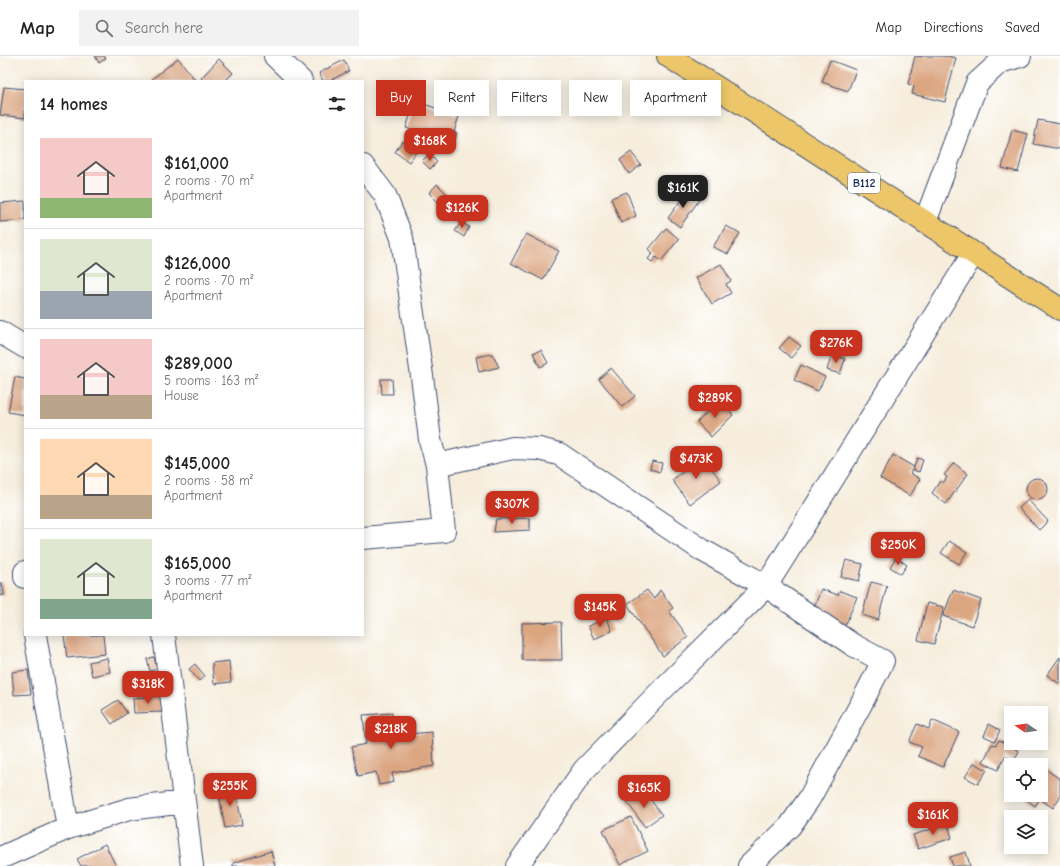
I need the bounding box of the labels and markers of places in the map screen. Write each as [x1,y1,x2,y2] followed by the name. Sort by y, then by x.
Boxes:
[402,128,458,162] pin: $168K
[655,175,711,209] pin: $161K
[434,195,490,229] pin: $126K
[808,330,864,364] pin: $276K
[687,385,743,419] pin: $289K
[668,446,724,480] pin: $473K
[484,491,540,525] pin: $307K
[870,532,926,566] pin: $250K
[572,594,628,628] pin: $145K
[120,671,176,705] pin: $318K
[363,716,419,750] pin: $218K
[202,773,258,807] pin: $255K
[616,775,672,809] pin: $165K
[905,802,961,836] pin: $161K

